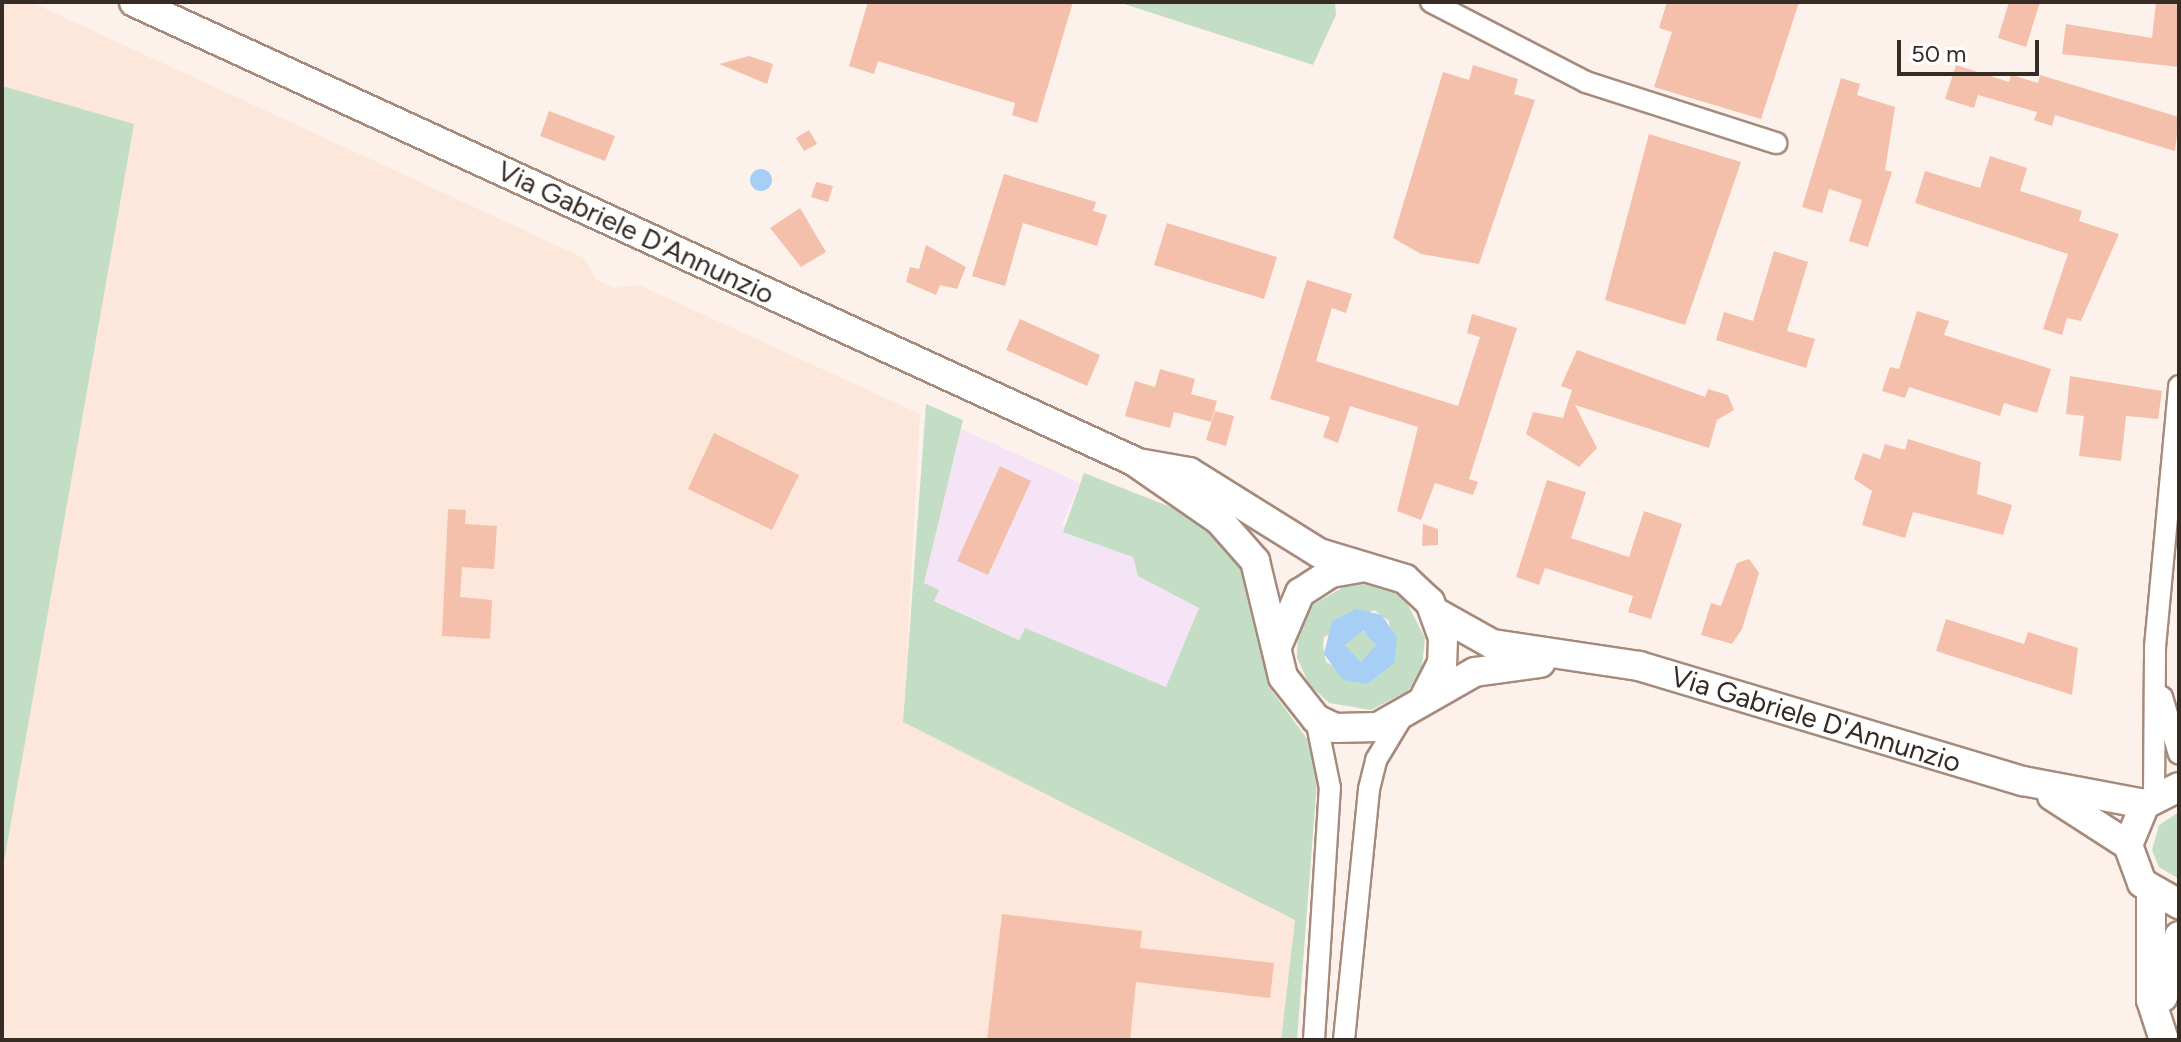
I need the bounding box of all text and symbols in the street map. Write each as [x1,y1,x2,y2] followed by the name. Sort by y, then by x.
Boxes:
[1901,24,2043,74] scale bar
[1911,39,1967,68] text: 50 m
[492,153,780,311] street label: Via Gabriele D'Annunzio
[1667,659,1965,779] street label: Via Gabriele D'Annunzio

